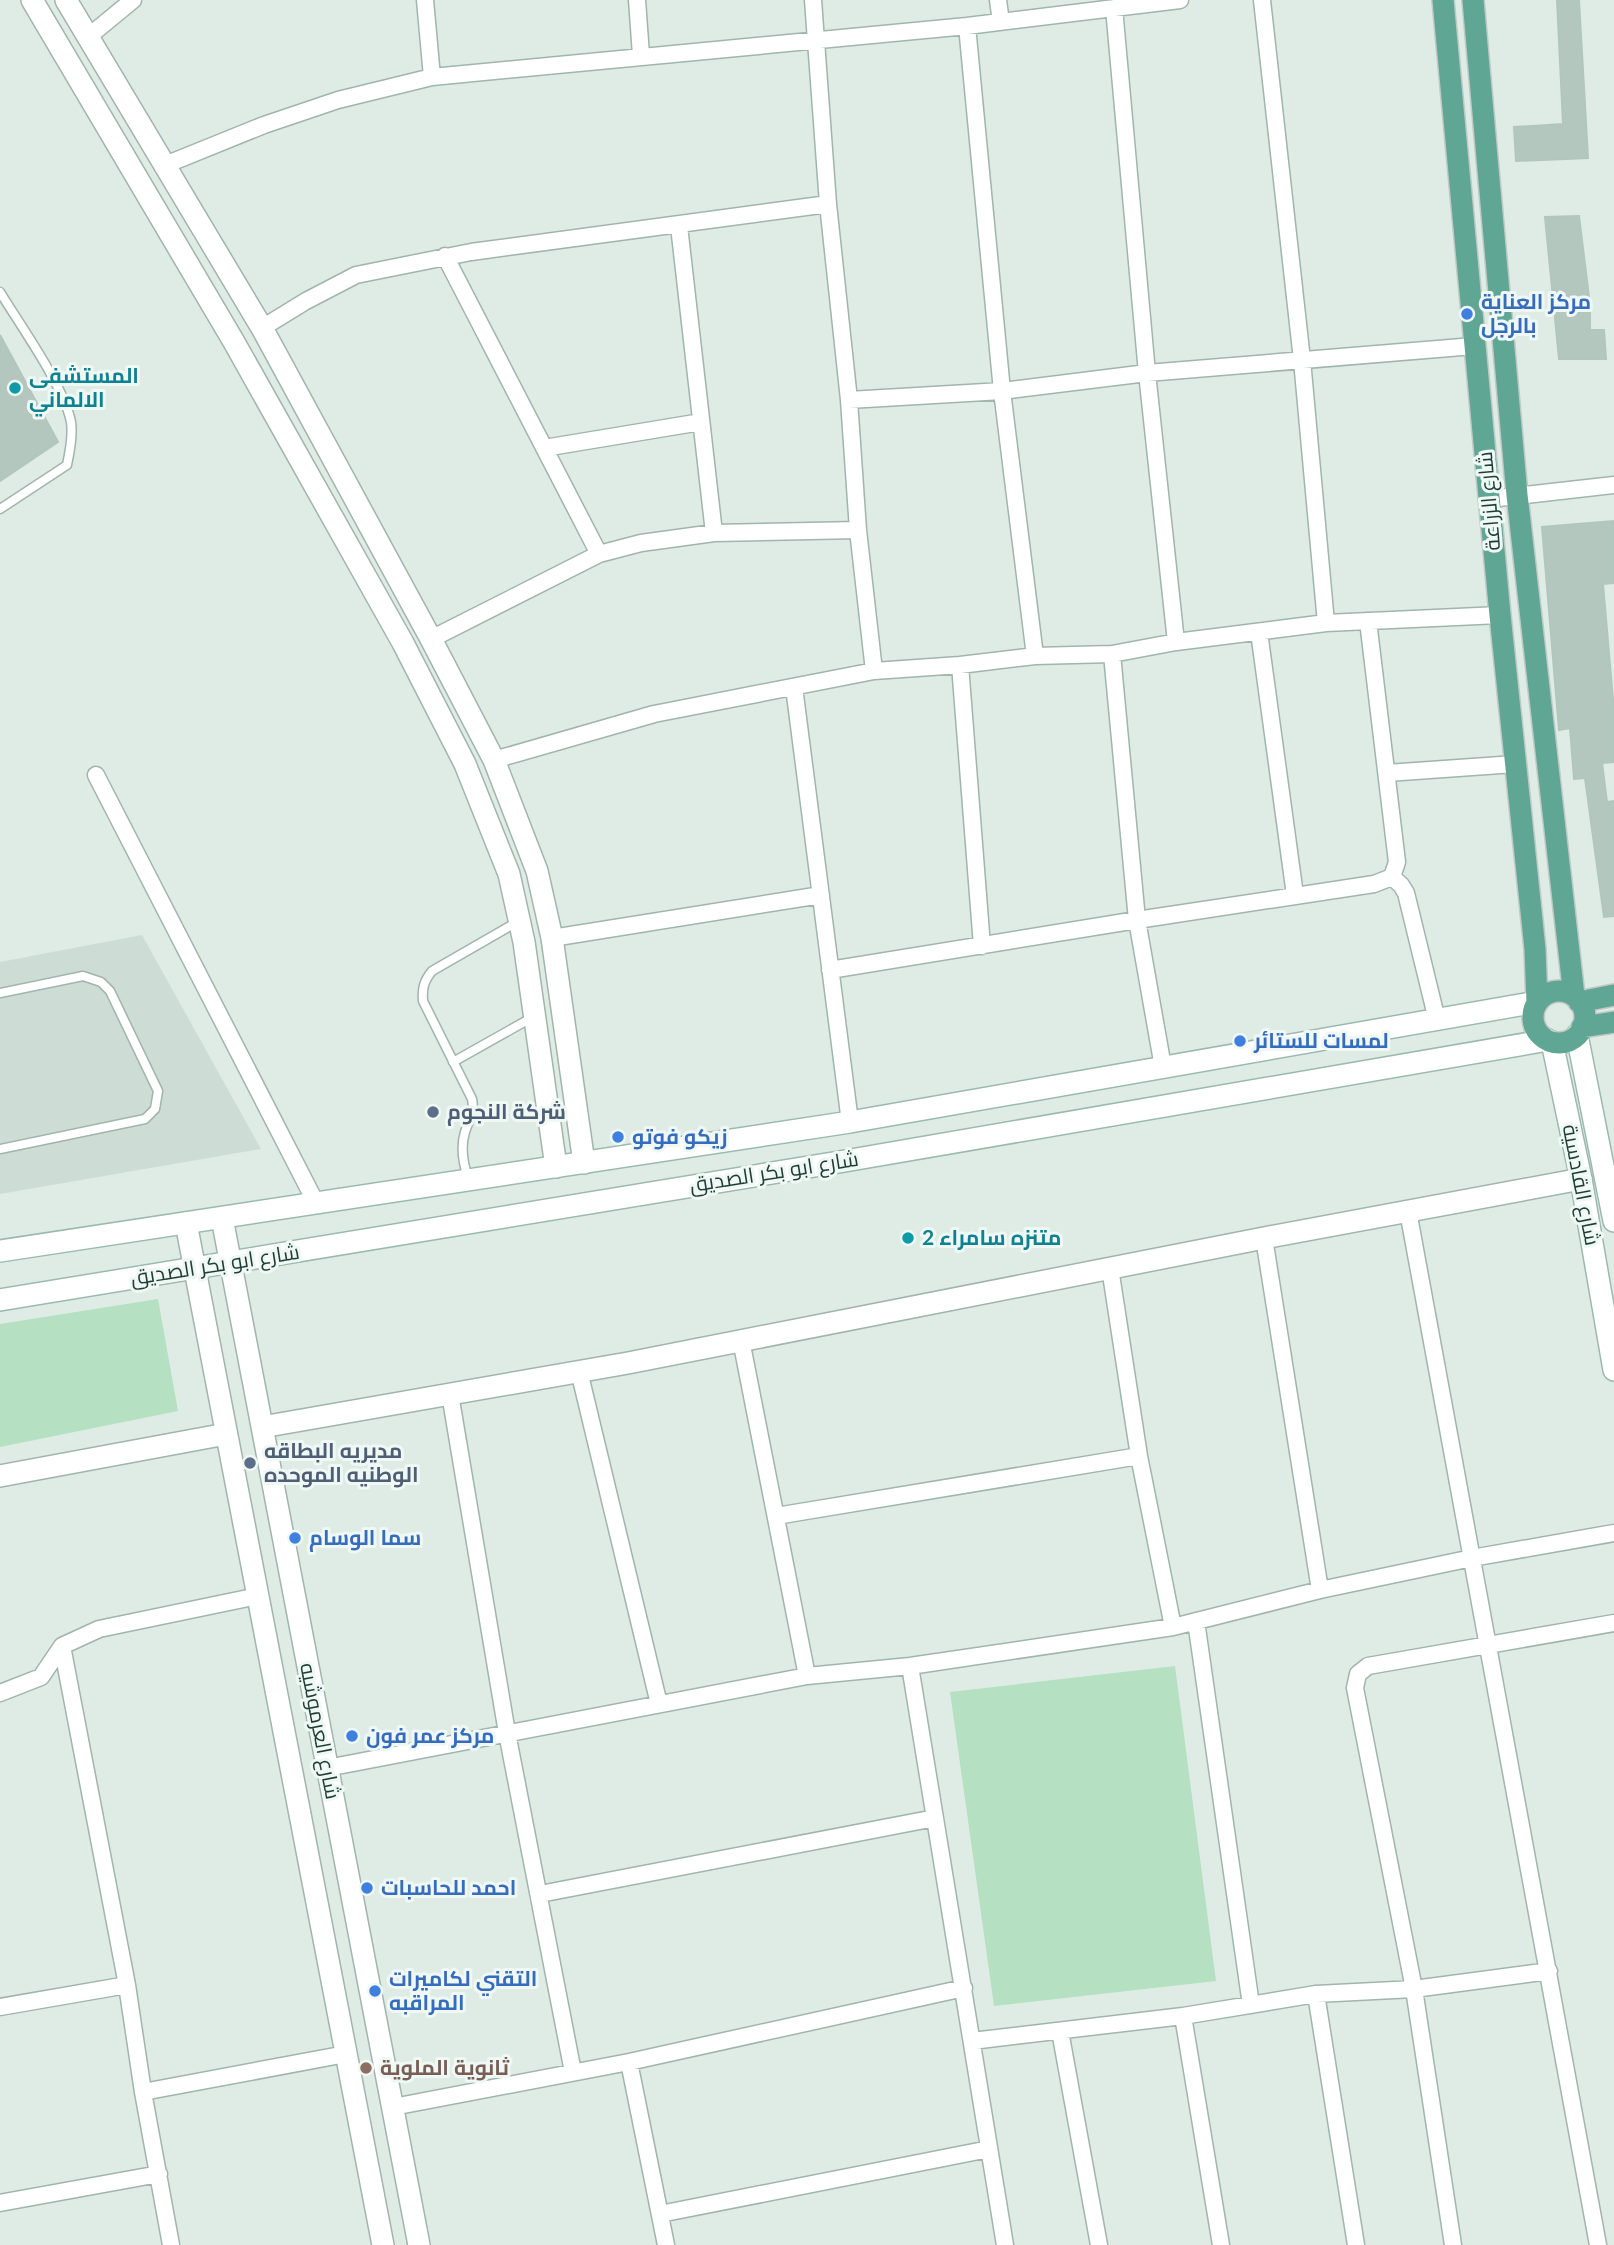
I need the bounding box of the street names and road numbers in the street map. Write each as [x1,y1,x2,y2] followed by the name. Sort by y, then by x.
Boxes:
[1471,450,1507,552] street label: شارع الزراعة
[1556,1122,1606,1248] street label: شارع القادسية
[687,1145,861,1199] street label: شارع ابو بكر الصديق
[128,1238,302,1292] street label: شارع ابو بكر الصديق
[293,1660,347,1802] street label: شارع العرموشيه

